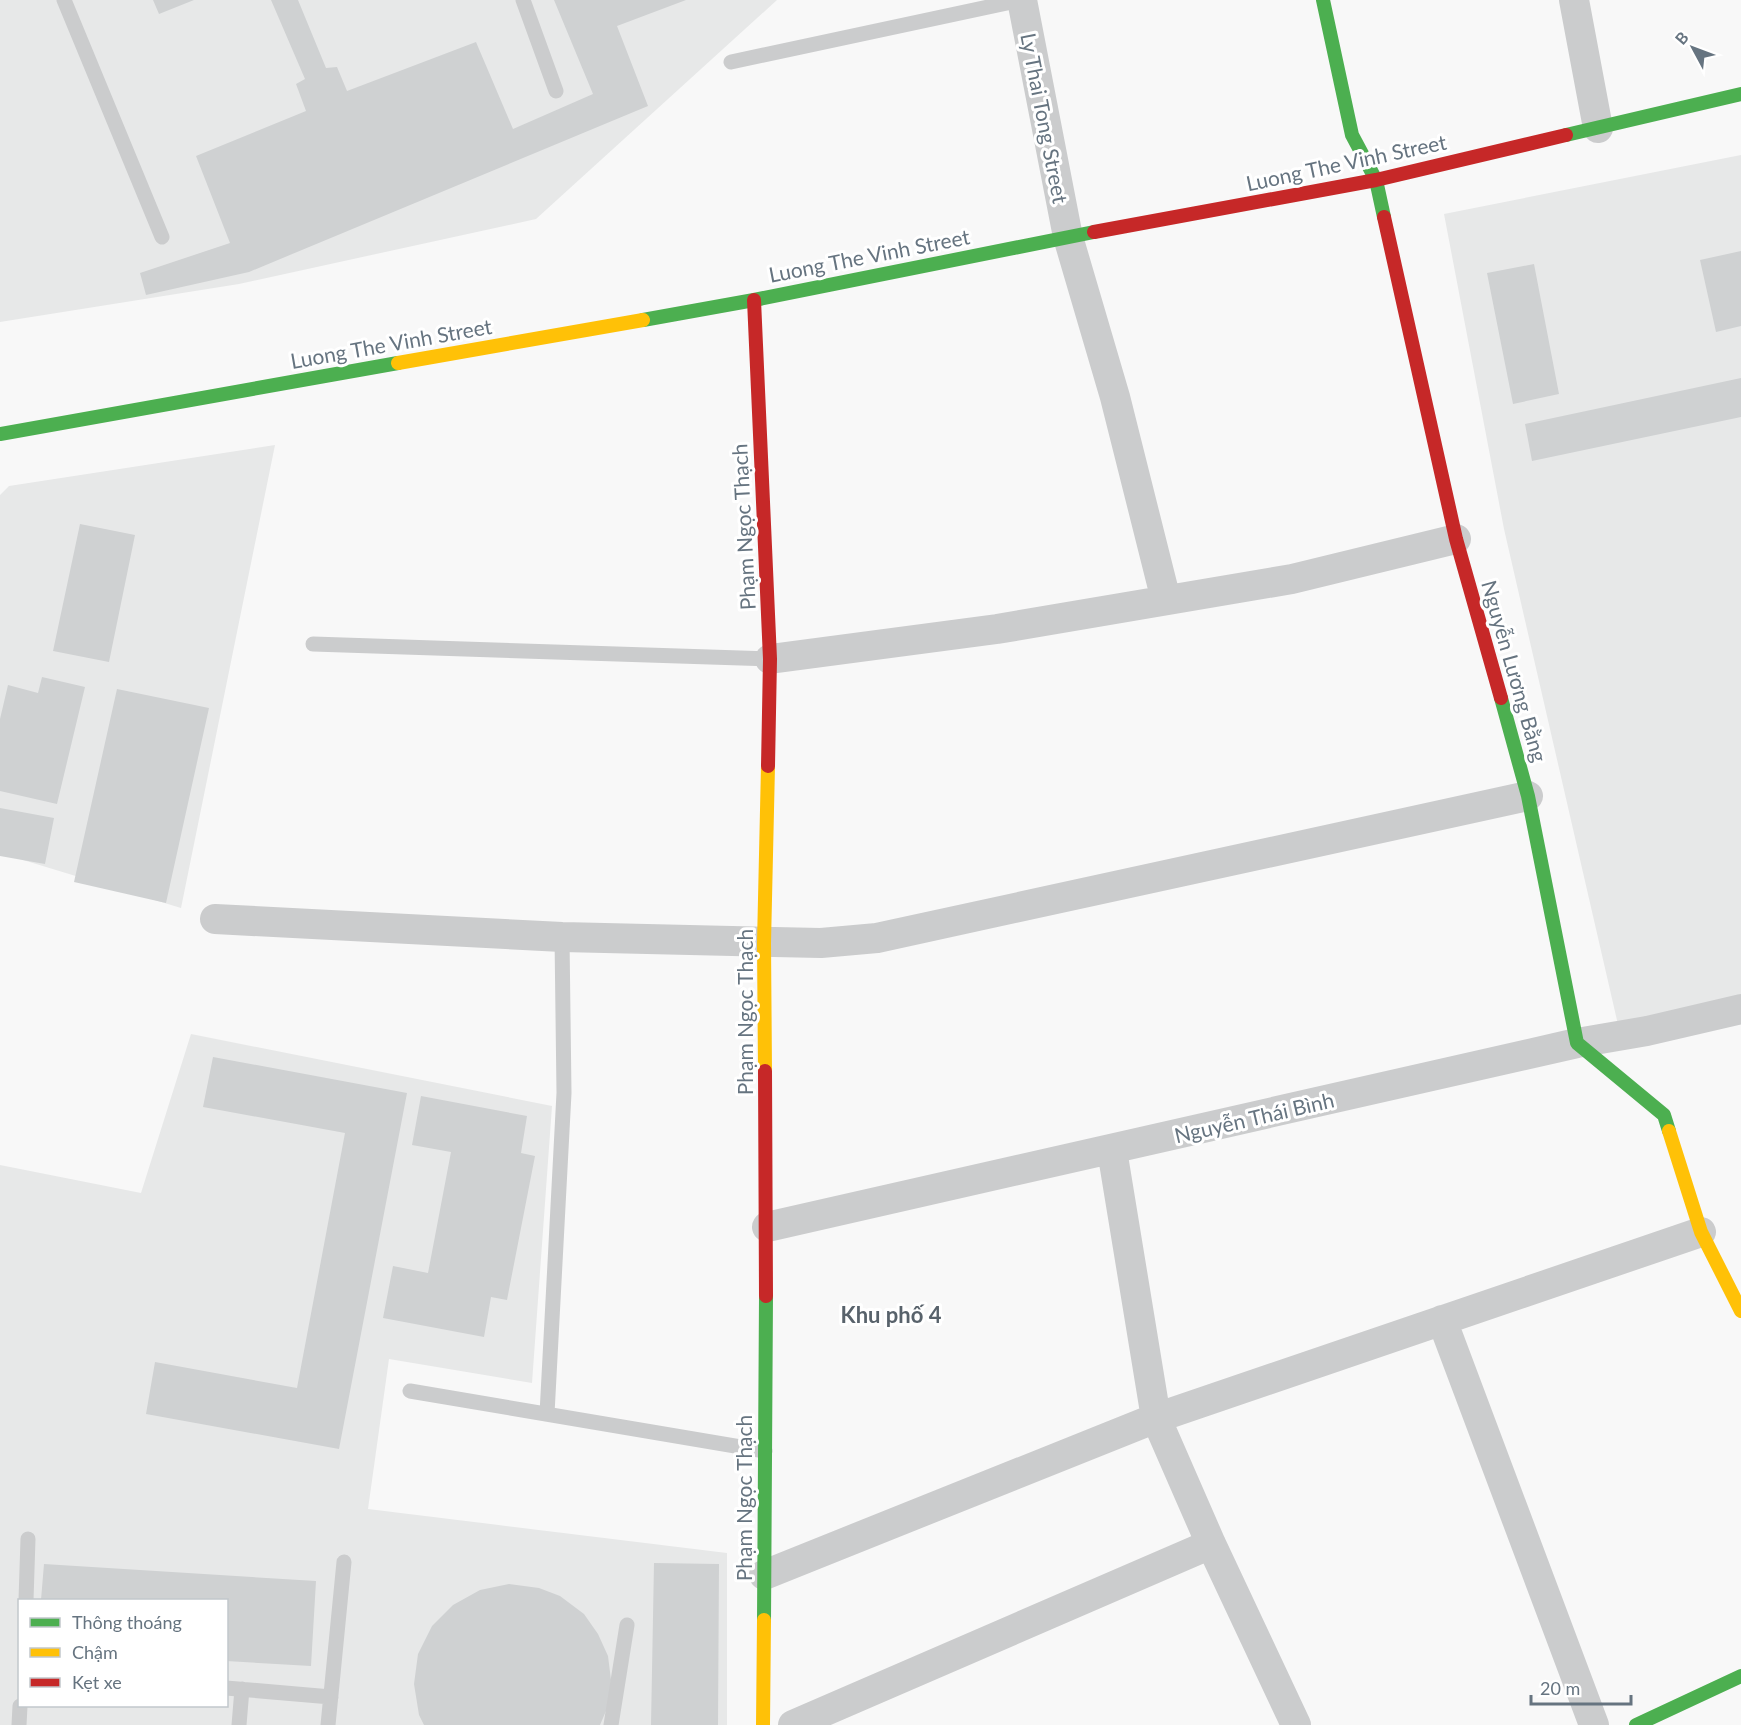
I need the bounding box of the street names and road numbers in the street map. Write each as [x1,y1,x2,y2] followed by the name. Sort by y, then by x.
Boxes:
[1016,31,1074,206] street label: Ly Thai Tong Street
[1244,128,1449,195] street label: Luong The Vinh Street
[766,223,972,287] street label: Luong The Vinh Street
[288,313,494,373] street label: Luong The Vinh Street
[726,443,760,611] street label: Phạm Ngọc Thạch
[1477,577,1553,765] street label: Nguyễn Lương Bằng
[732,929,757,1095] street label: Phạm Ngọc Thạch
[1172,1086,1336,1148] street label: Nguyễn Thái Bình
[731,1415,756,1581] street label: Phạm Ngọc Thạch

